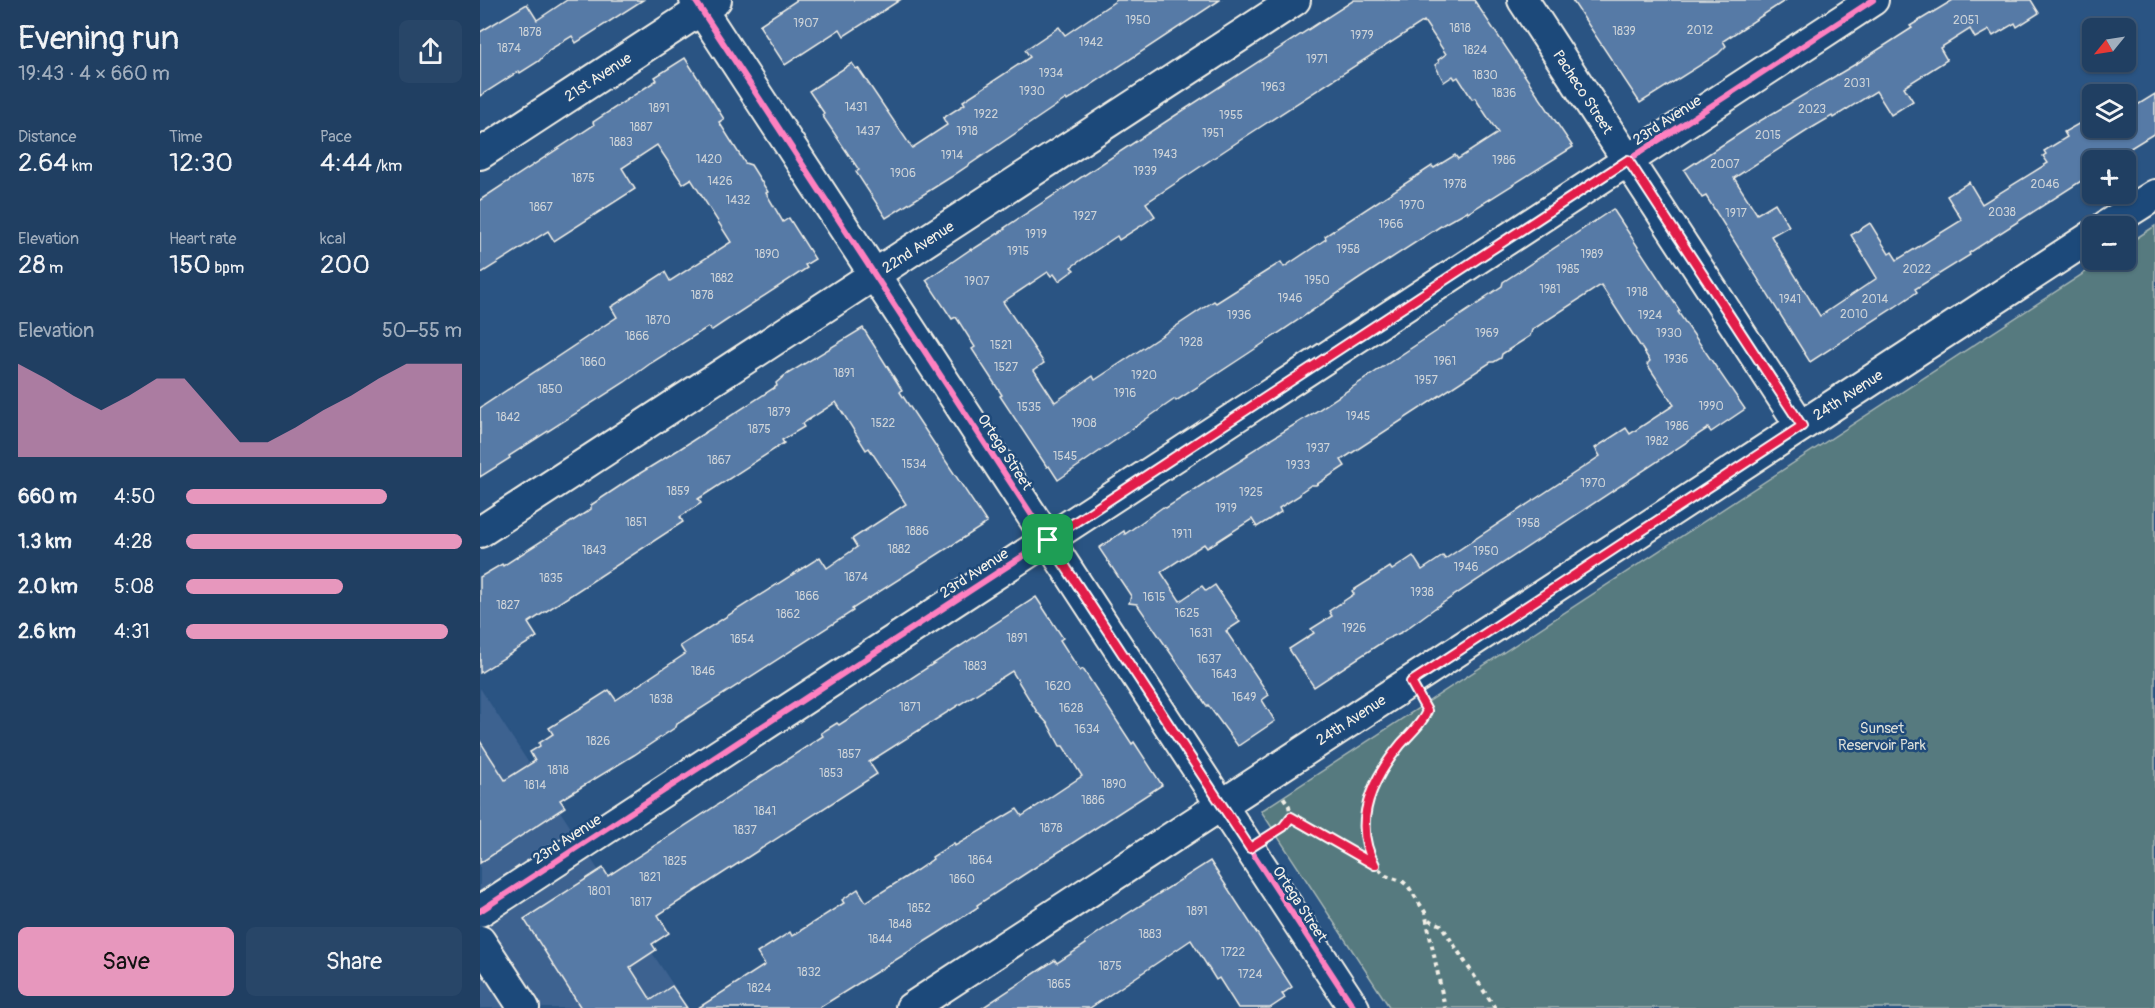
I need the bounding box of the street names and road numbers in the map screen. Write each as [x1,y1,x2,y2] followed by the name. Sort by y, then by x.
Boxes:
[1548,47,1617,139] street label: Pacheco Street
[561,48,636,106] street label: 21st Avenue
[1629,91,1706,150] street label: 23rd Avenue
[879,217,958,278] street label: 22nd Avenue
[1810,365,1887,425] street label: 24th Avenue
[973,411,1037,495] street label: Ortega Street
[936,544,1013,603] street label: 23rd Avenue
[1313,690,1390,750] street label: 24th Avenue
[529,810,606,869] street label: 23rd Avenue
[1268,863,1332,947] street label: Ortega Street

